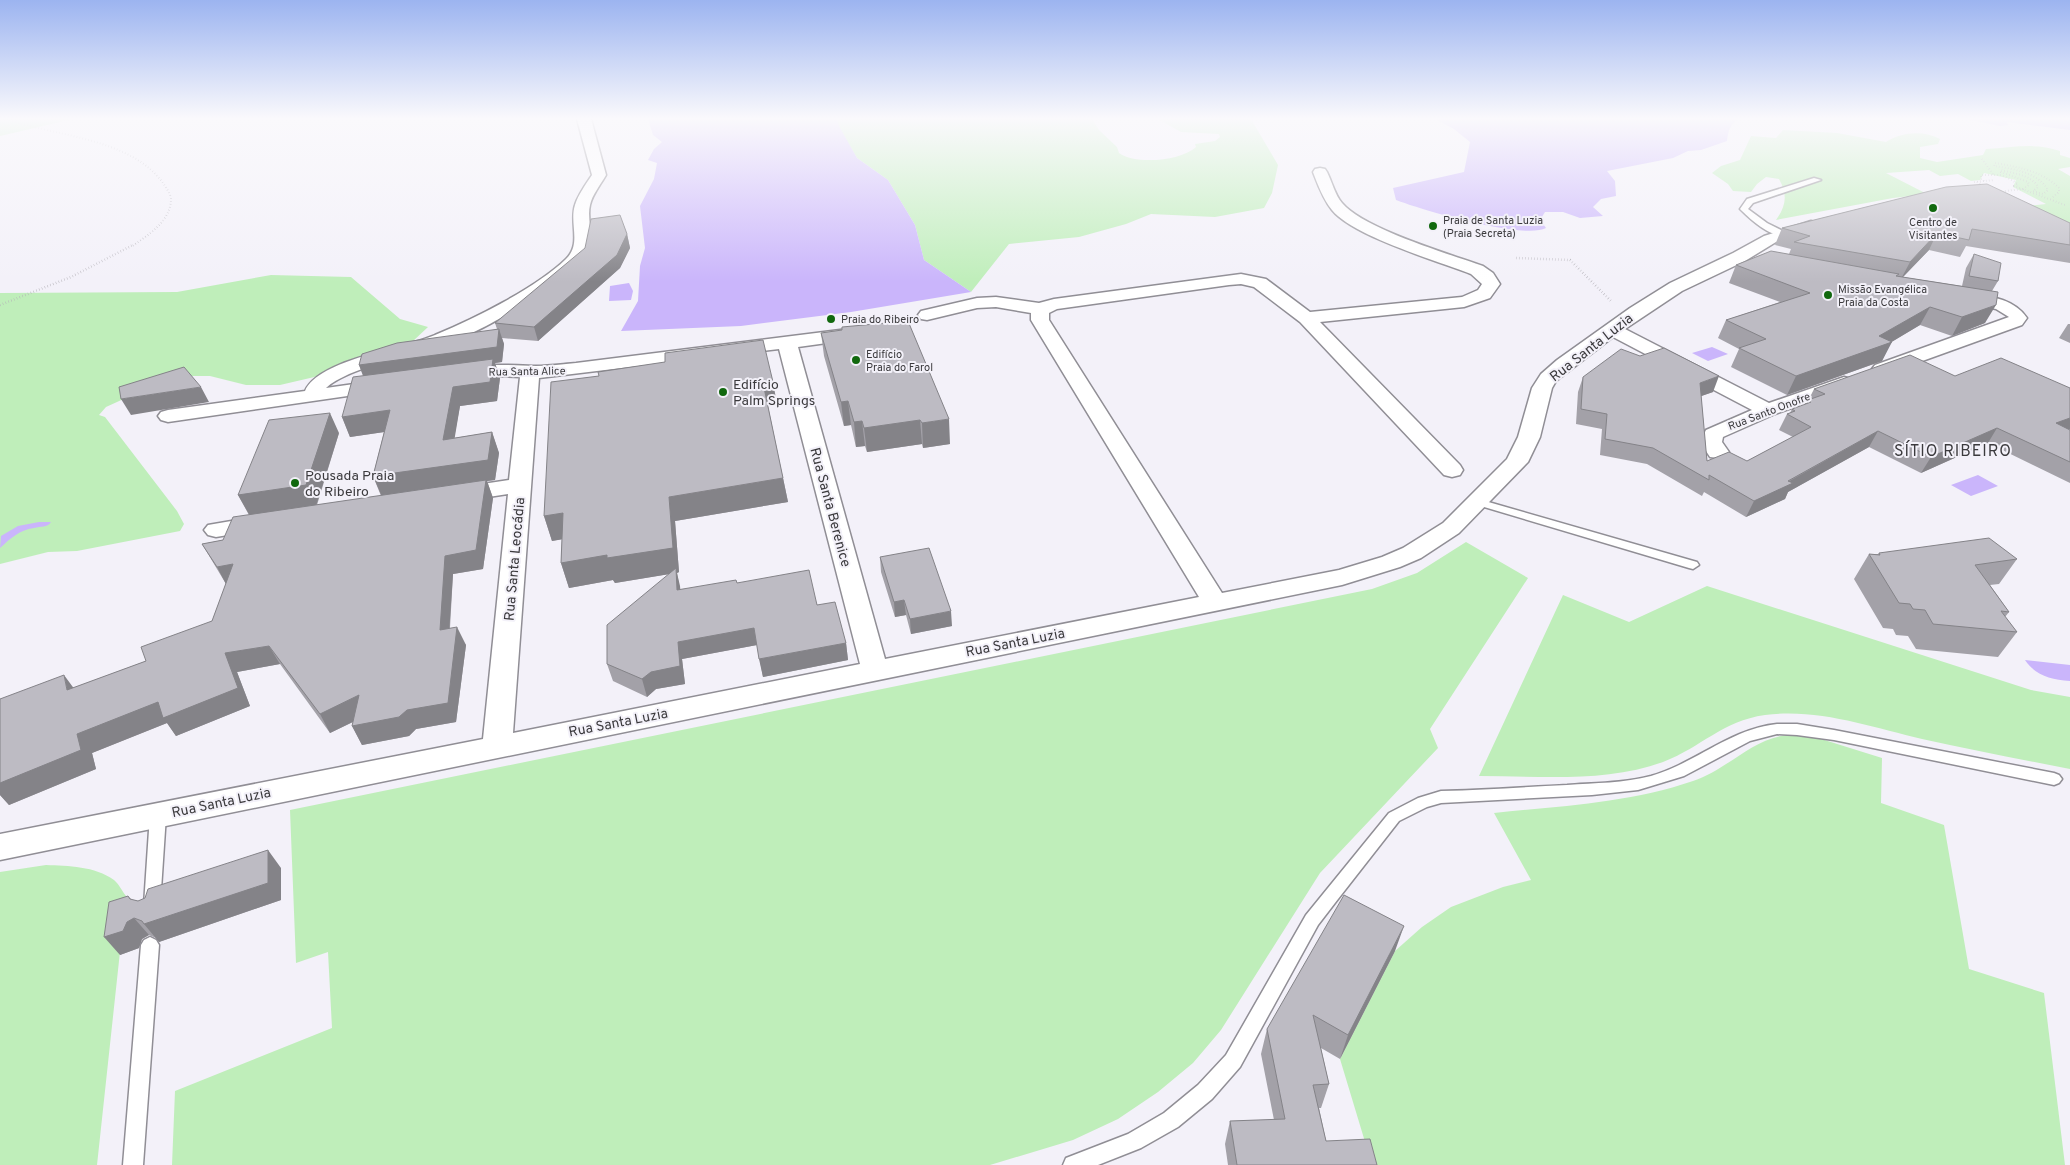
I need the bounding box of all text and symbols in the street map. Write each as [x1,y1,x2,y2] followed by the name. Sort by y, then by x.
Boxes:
[1927,202,1939,214] marker: Centro de Visitantes
[1443,214,1543,241] place label: Praia de Santa Luzia (Praia Secreta)
[1909,216,1957,243] place label: Centro de Visitantes
[1427,220,1439,232] marker: Praia de Santa Luzia (Praia Secreta)
[1838,283,1927,310] place label: Missão Evangélica Praia da Costa
[1822,289,1834,301] marker: Missão Evangélica Praia da Costa
[1547,310,1637,386] street label: Rua Santa Luzia
[825,313,837,325] marker: Praia do Ribeiro
[841,313,919,327] place label: Praia do Ribeiro
[866,348,933,375] place label: Edifício Praia do Farol
[850,354,862,366] marker: Edifício Praia do Farol
[488,364,566,380] street label: Rua Santa Alice
[733,377,815,410] place label: Edifício Palm Springs
[717,386,729,398] marker: Edifício Palm Springs
[1726,390,1813,434] street label: Rua Santo Onofre
[1894,440,2012,462] district label: SÍTIO RIBEIRO
[805,446,854,569] street label: Rua Santa Berenice
[305,468,394,501] place label: Pousada Praia do Ribeiro
[289,477,301,489] marker: Pousada Praia do Ribeiro
[502,497,529,622] street label: Rua Santa Leocádia
[964,626,1066,661] street label: Rua Santa Luzia
[567,706,669,741] street label: Rua Santa Luzia
[170,785,272,822] street label: Rua Santa Luzia

